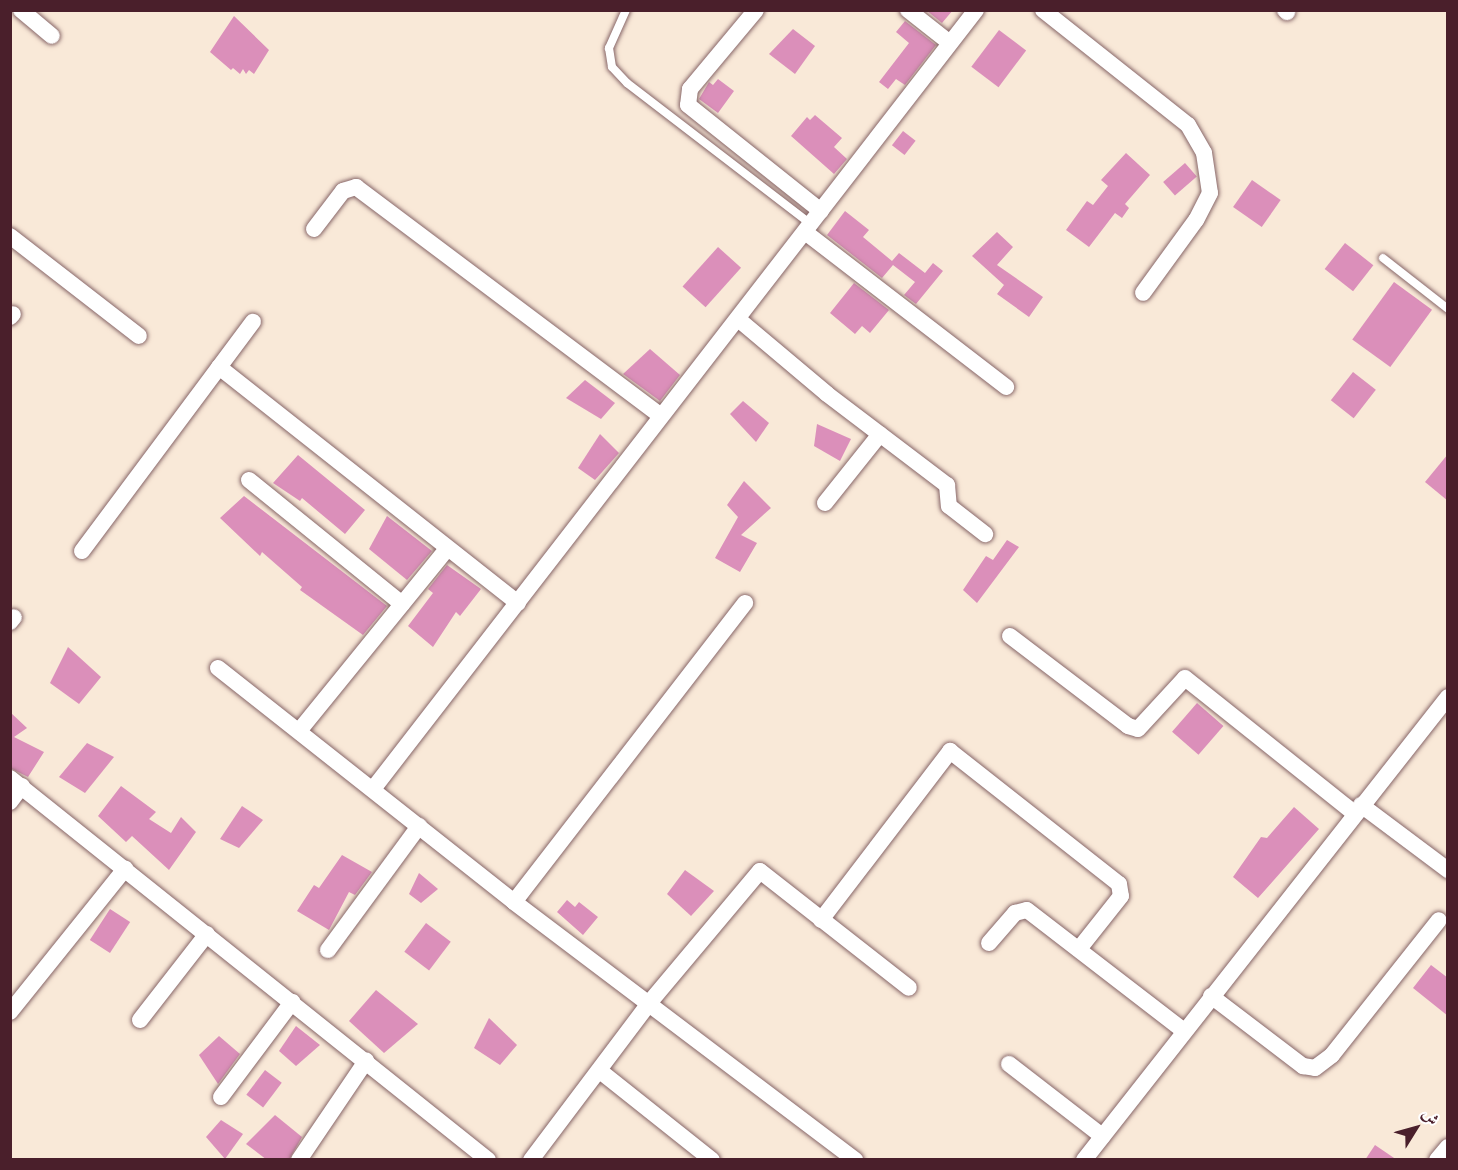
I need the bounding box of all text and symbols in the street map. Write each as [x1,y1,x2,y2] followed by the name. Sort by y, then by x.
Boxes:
[1386,1098,1446,1158] north arrow
[1417,1104,1444,1130] text: ش

